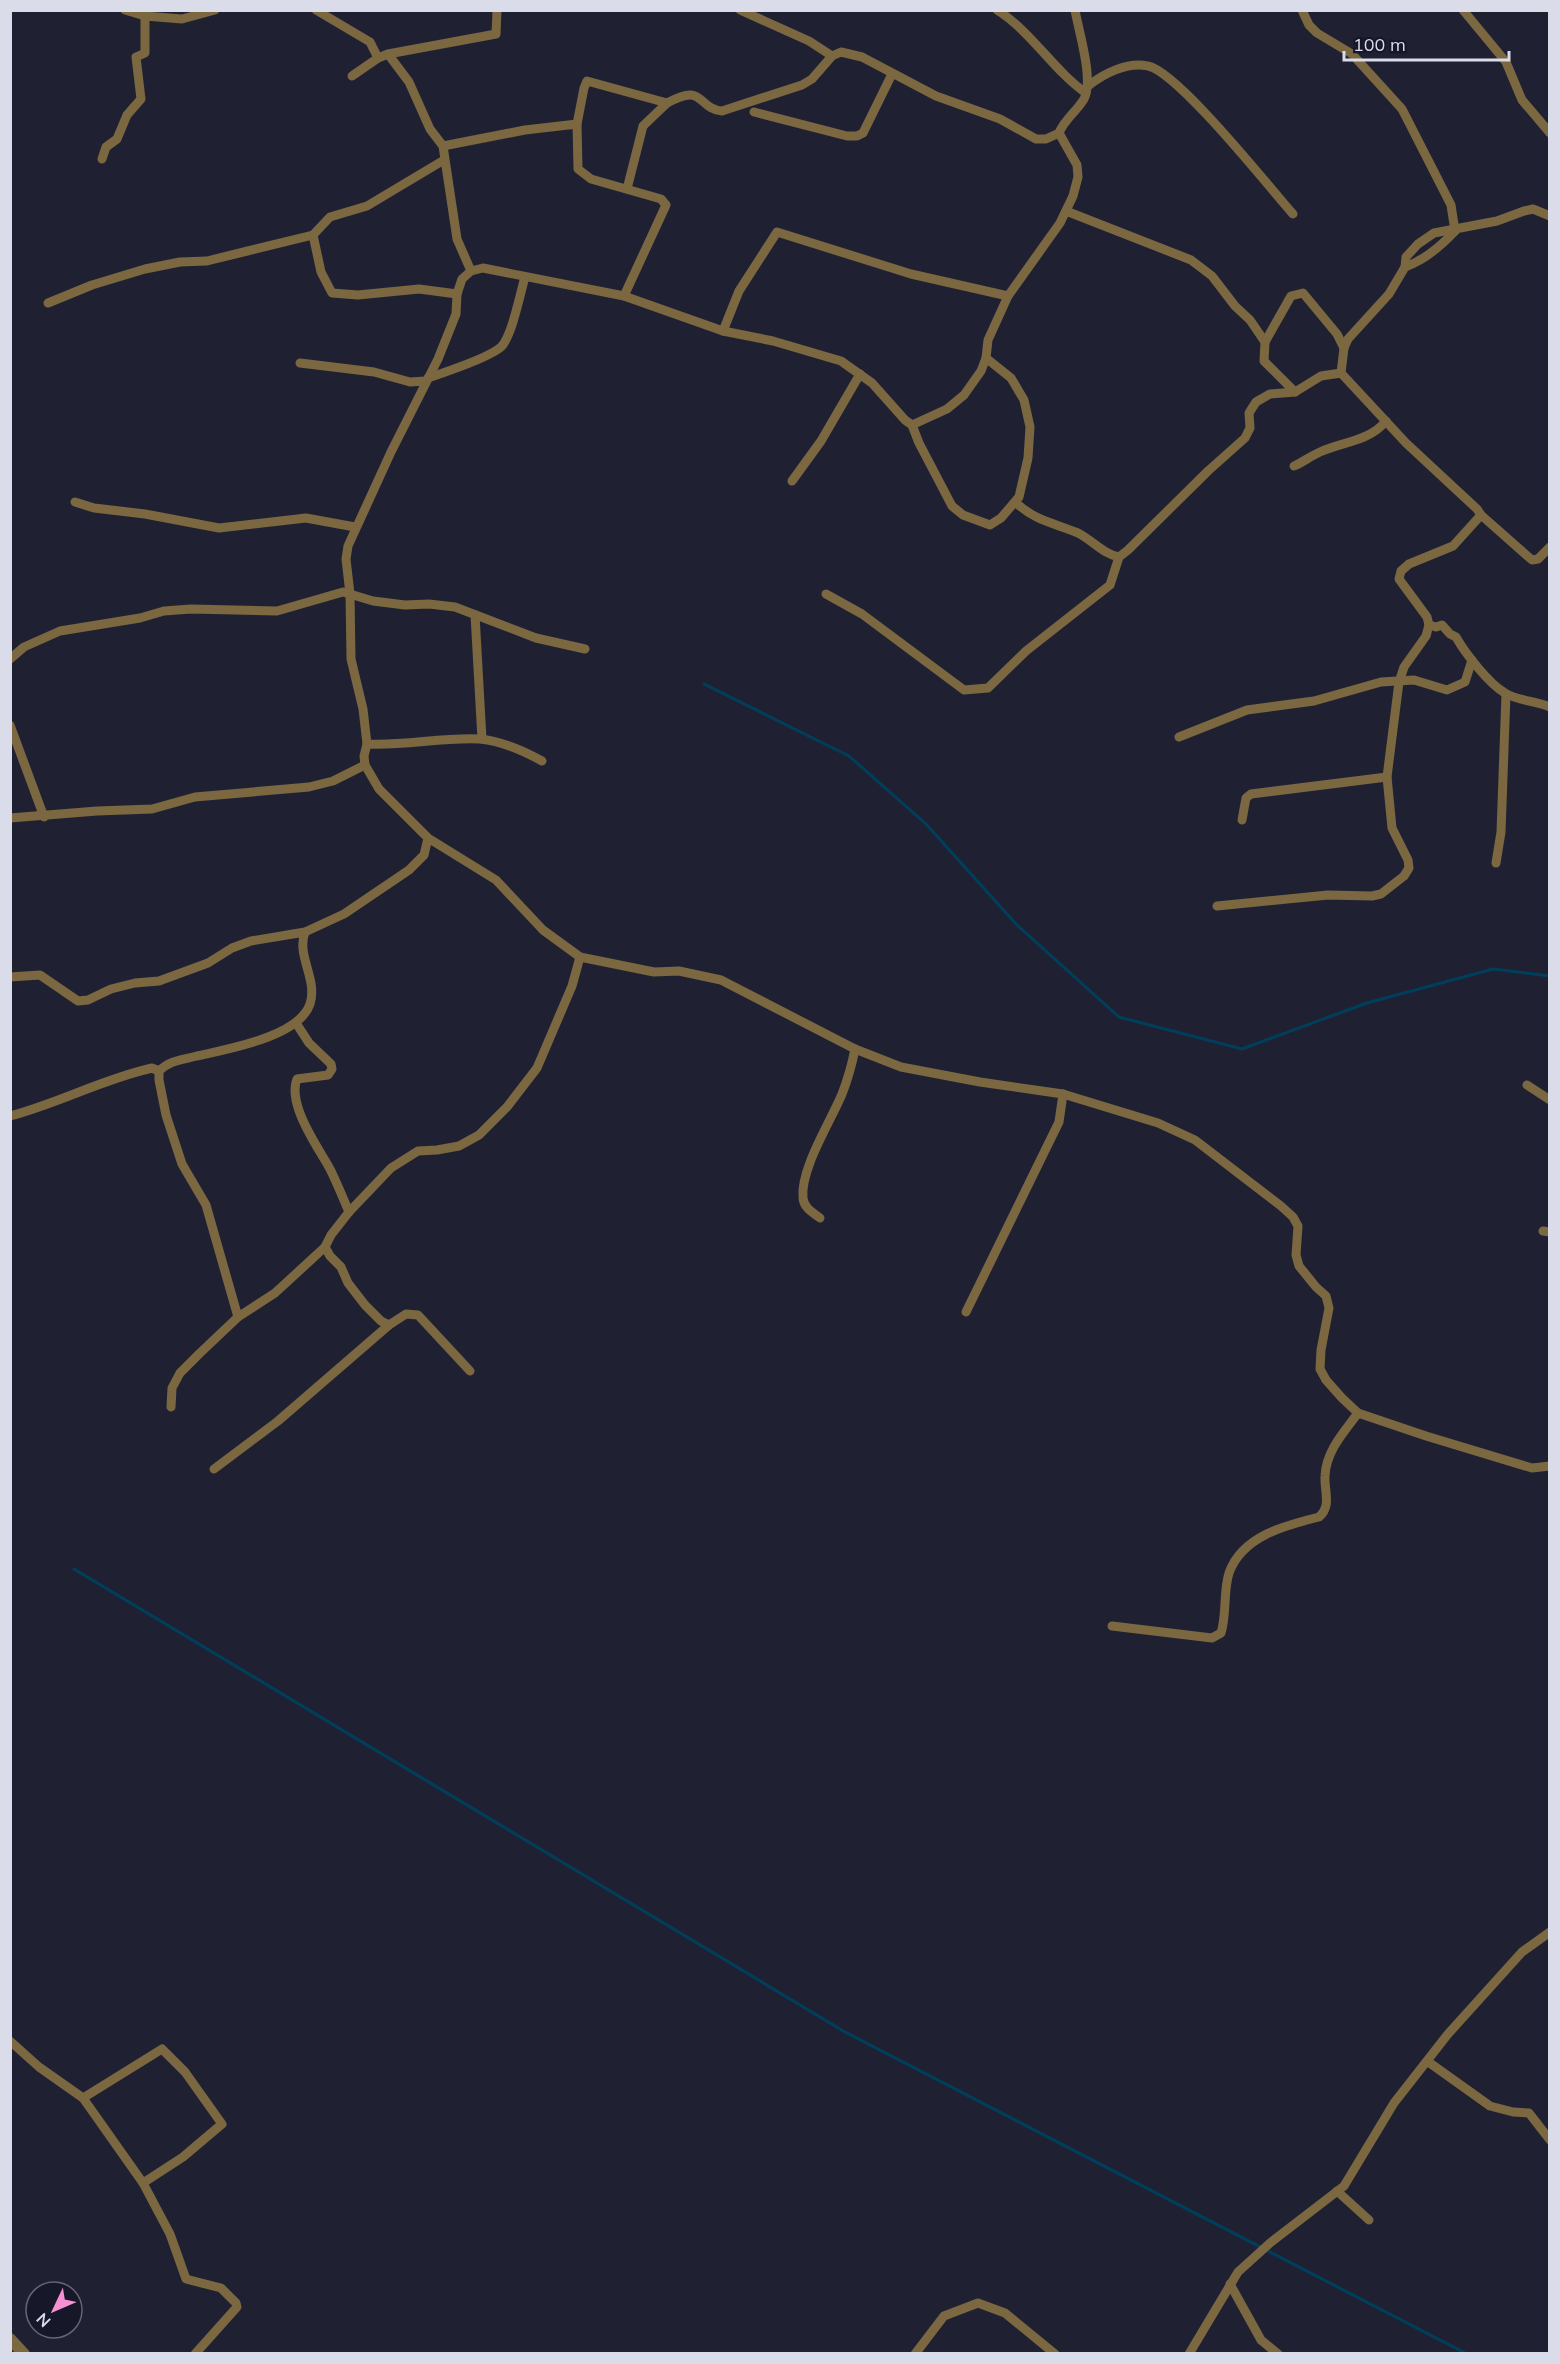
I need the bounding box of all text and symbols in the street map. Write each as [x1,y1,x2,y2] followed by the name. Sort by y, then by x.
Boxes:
[1344,24,1509,62] scale bar
[1353,33,1406,56] text: 100 m
[24,2280,84,2340] north arrow
[32,2309,55,2332] text: N

